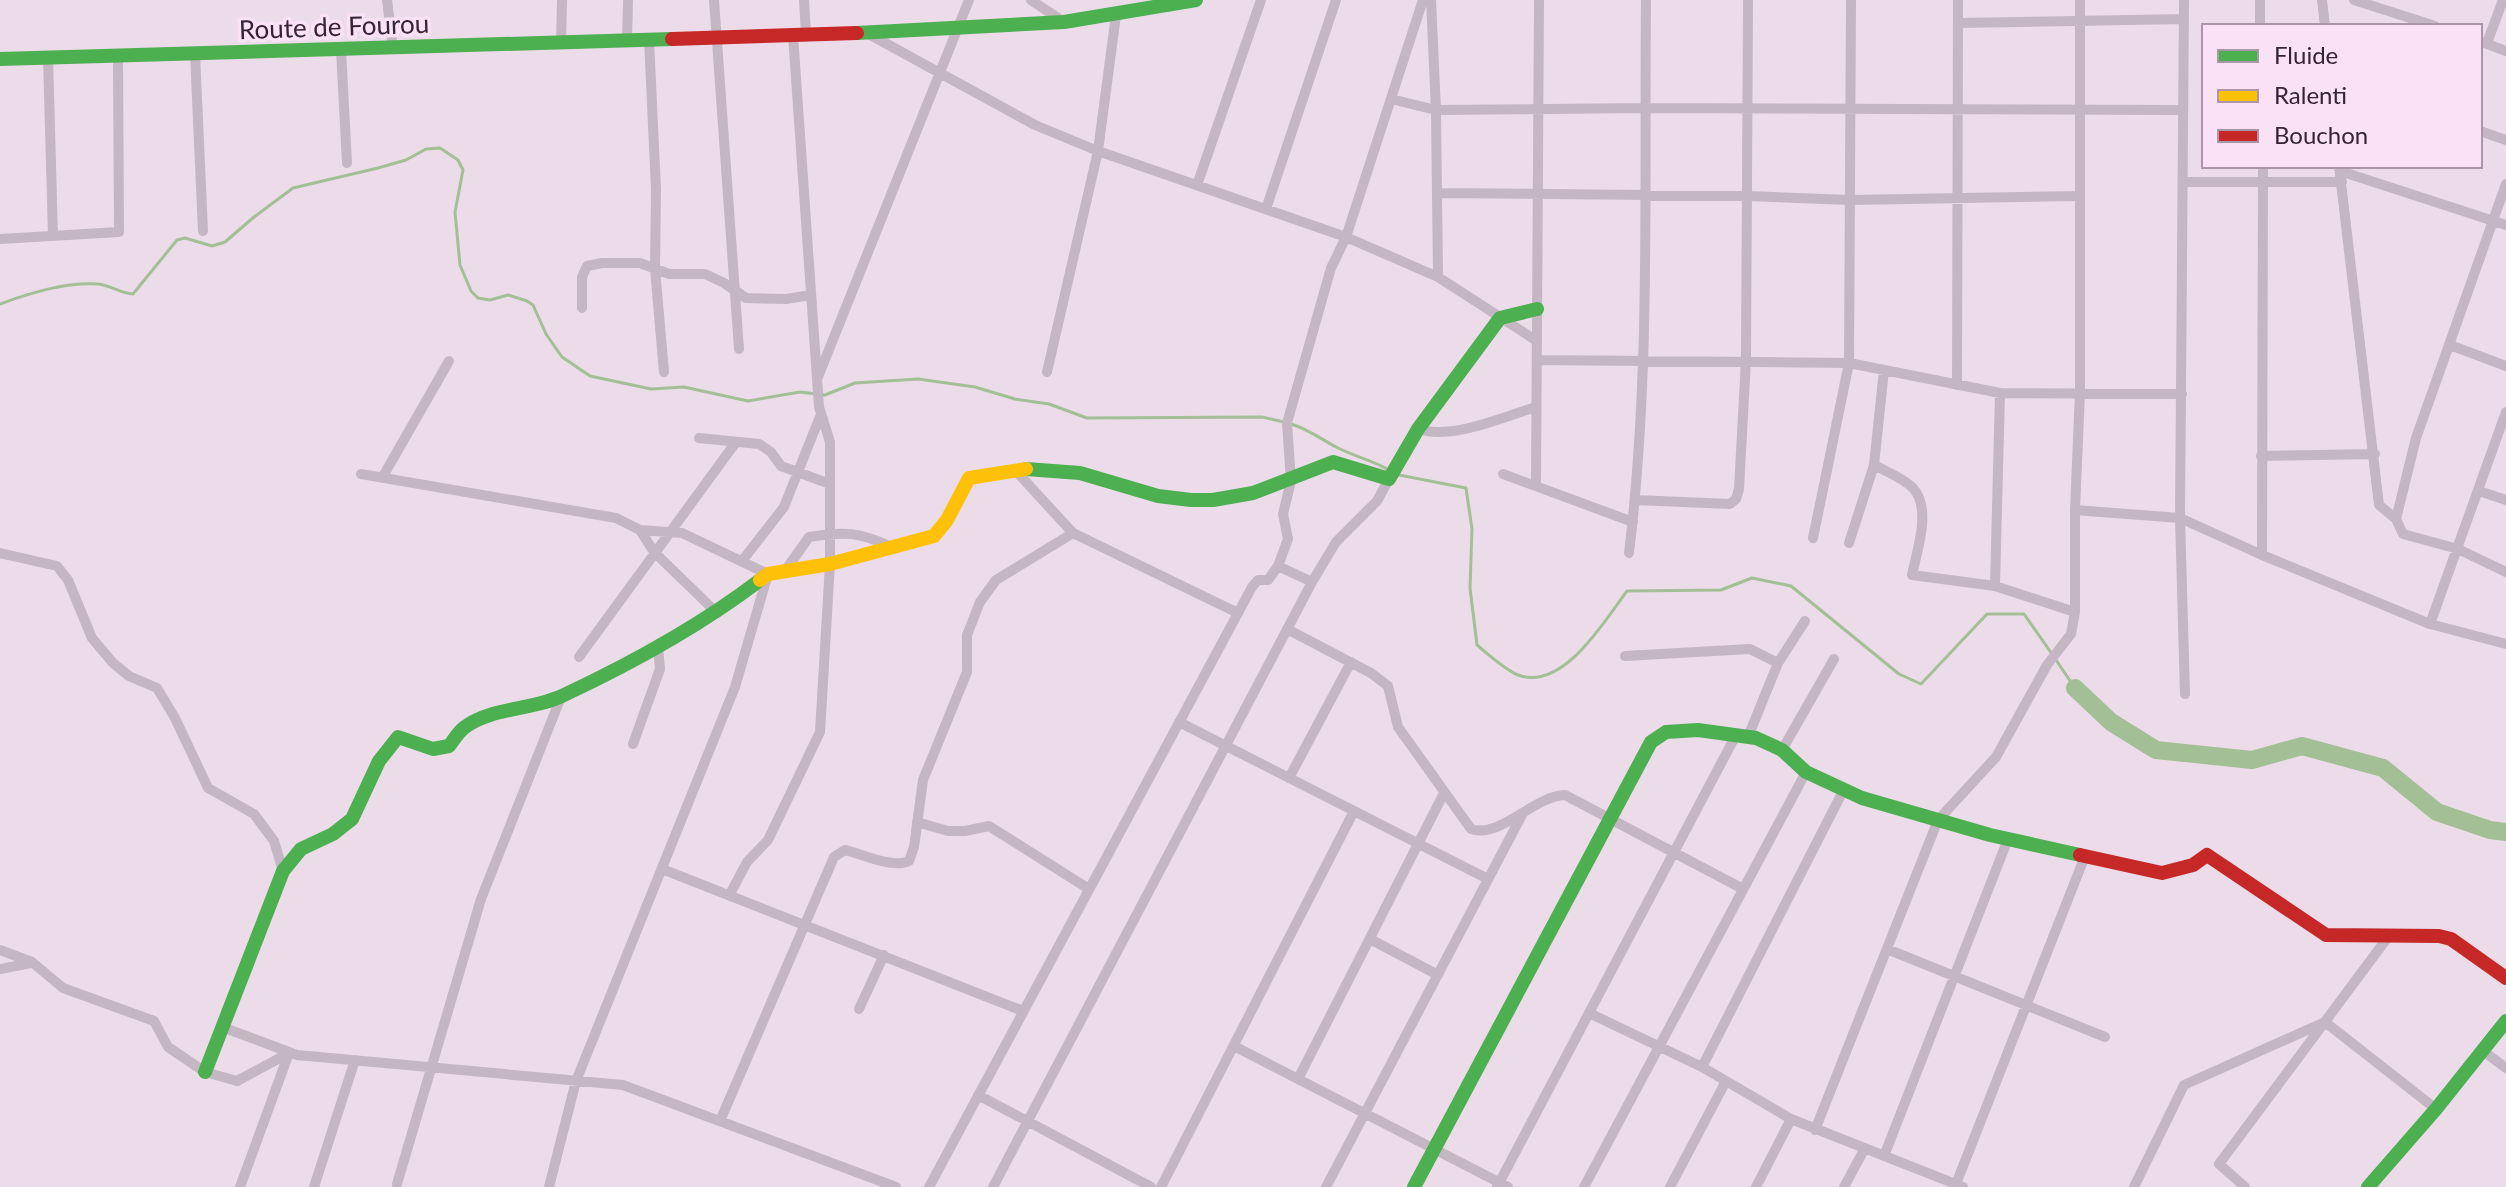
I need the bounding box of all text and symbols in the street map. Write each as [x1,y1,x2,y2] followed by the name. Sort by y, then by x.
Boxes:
[238,7,430,45] street label: Route de Fourou
[2202,24,2482,168] legend
[2274,40,2338,69] text: Fluide
[2274,80,2347,109] text: Ralenti
[2274,120,2368,149] text: Bouchon

